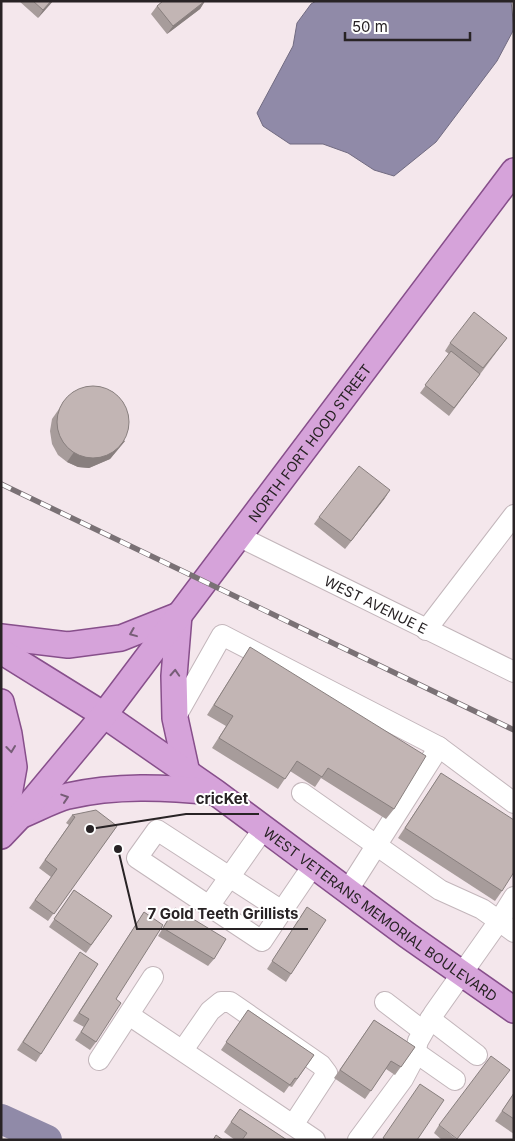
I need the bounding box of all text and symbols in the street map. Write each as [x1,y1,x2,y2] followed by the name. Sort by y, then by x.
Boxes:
[345,10,470,42] scale bar
[352,17,388,36] text: 50 m
[244,360,374,525] street label: NORTH FORT HOOD STREET
[322,572,430,637] street label: WEST AVENUE E
[130,627,138,637] one-way arrow
[170,669,181,677] one-way arrow
[5,745,16,753] one-way arrow
[186,784,259,814] callout: cricKet
[196,789,249,808] text: cricKet
[61,794,69,804] one-way arrow
[261,823,501,1004] street label: WEST VETERANS MEMORIAL BOULEVARD
[137,899,308,929] callout: 7 Gold Teeth Grillists
[148,904,298,923] text: 7 Gold Teeth Grillists

